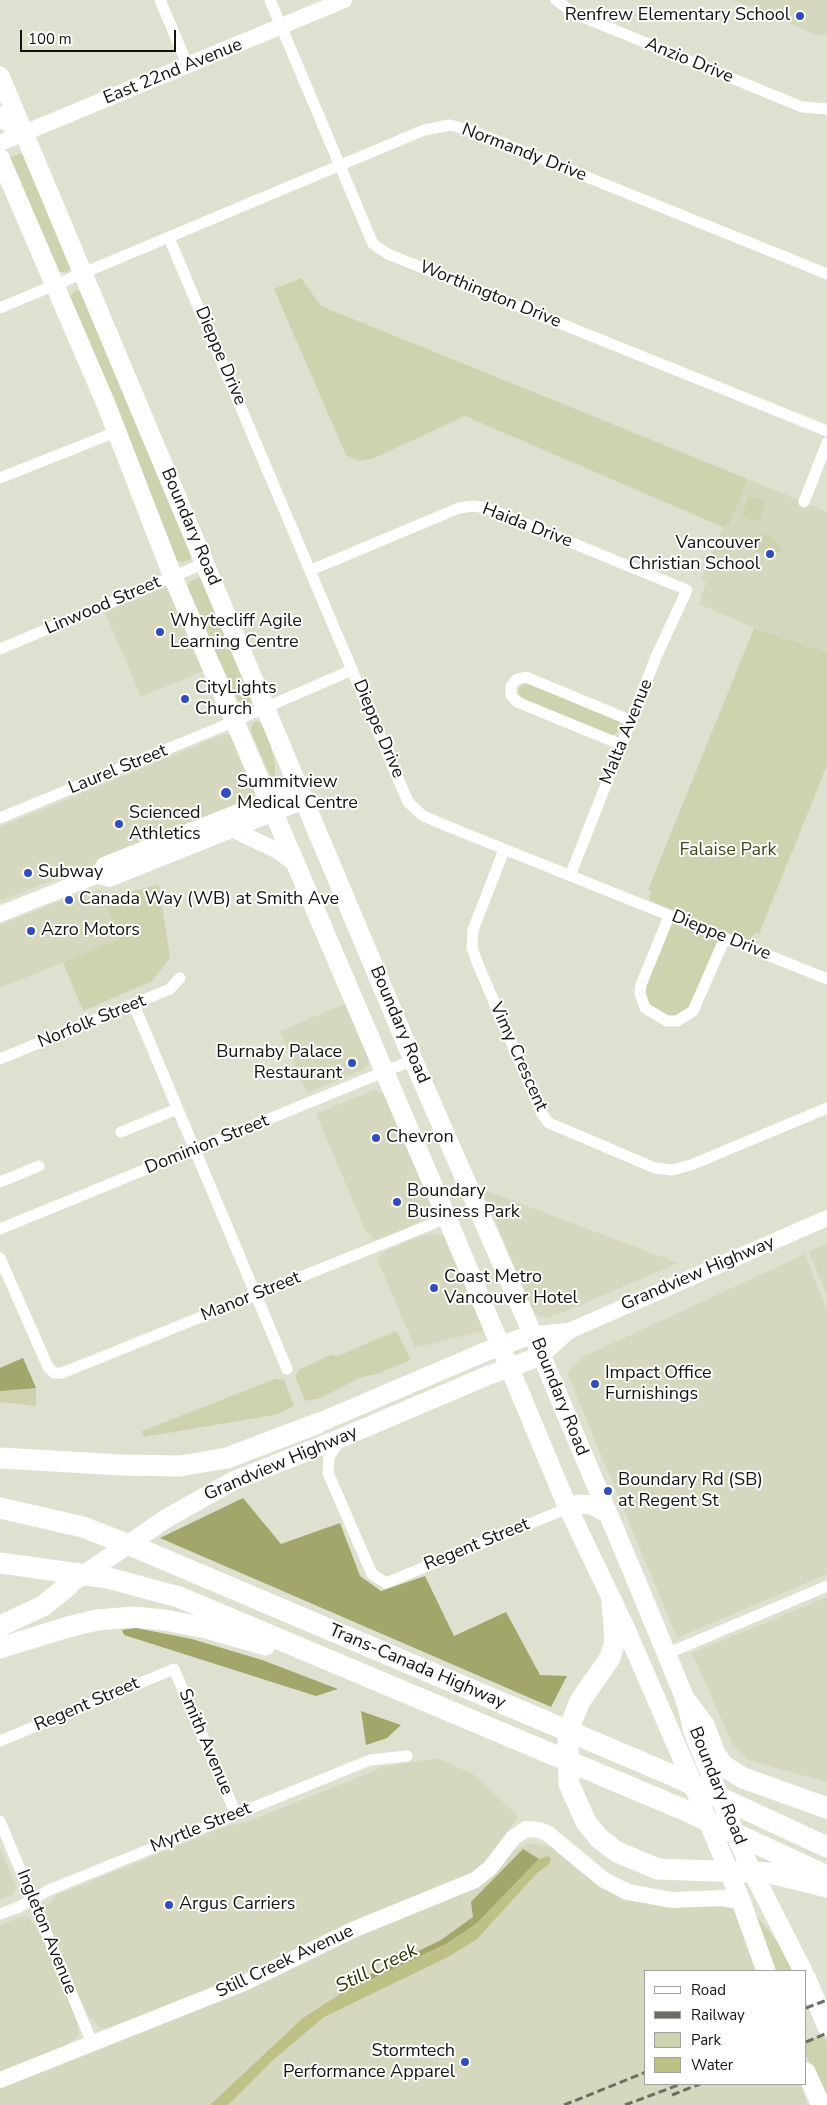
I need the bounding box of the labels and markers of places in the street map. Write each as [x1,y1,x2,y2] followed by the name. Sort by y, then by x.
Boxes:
[565,5,790,27] place label: Renfrew Elementary School
[794,10,806,22] marker: Renfrew Elementary School
[629,533,760,576] place label: Vancouver Christian School
[764,548,776,560] marker: Vancouver Christian School
[170,611,302,654] place label: Whytecliff Agile Learning Centre
[154,626,166,638] marker: Whytecliff Agile Learning Centre
[195,678,277,721] place label: CityLights Church
[179,693,191,705] marker: CityLights Church
[237,772,358,814] place label: Summitview Medical Centre
[219,786,233,800] marker: Summitview Medical Centre
[129,803,201,846] place label: Scienced Athletics
[113,818,125,830] marker: Scienced Athletics
[38,862,103,884] place label: Subway
[22,867,34,879] marker: Subway
[79,889,339,911] place label: Canada Way (WB) at Smith Ave
[63,894,75,906] marker: Canada Way (WB) at Smith Ave
[41,920,140,942] place label: Azro Motors
[25,925,37,937] marker: Azro Motors
[216,1042,342,1084] place label: Burnaby Palace Restaurant
[346,1057,358,1069] marker: Burnaby Palace Restaurant
[386,1127,454,1149] place label: Chevron
[370,1132,382,1144] marker: Chevron
[407,1181,520,1224] place label: Boundary Business Park
[391,1196,403,1208] marker: Boundary Business Park
[444,1267,578,1310] place label: Coast Metro Vancouver Hotel
[428,1282,440,1294] marker: Coast Metro Vancouver Hotel
[605,1363,712,1406] place label: Impact Office Furnishings
[589,1378,601,1390] marker: Impact Office Furnishings
[618,1470,763,1512] place label: Boundary Rd (SB) at Regent St
[602,1485,614,1497] marker: Boundary Rd (SB) at Regent St
[179,1894,295,1916] place label: Argus Carriers
[163,1899,175,1911] marker: Argus Carriers
[283,2041,455,2084] place label: Stormtech Performance Apparel
[459,2056,471,2068] marker: Stormtech Performance Apparel

